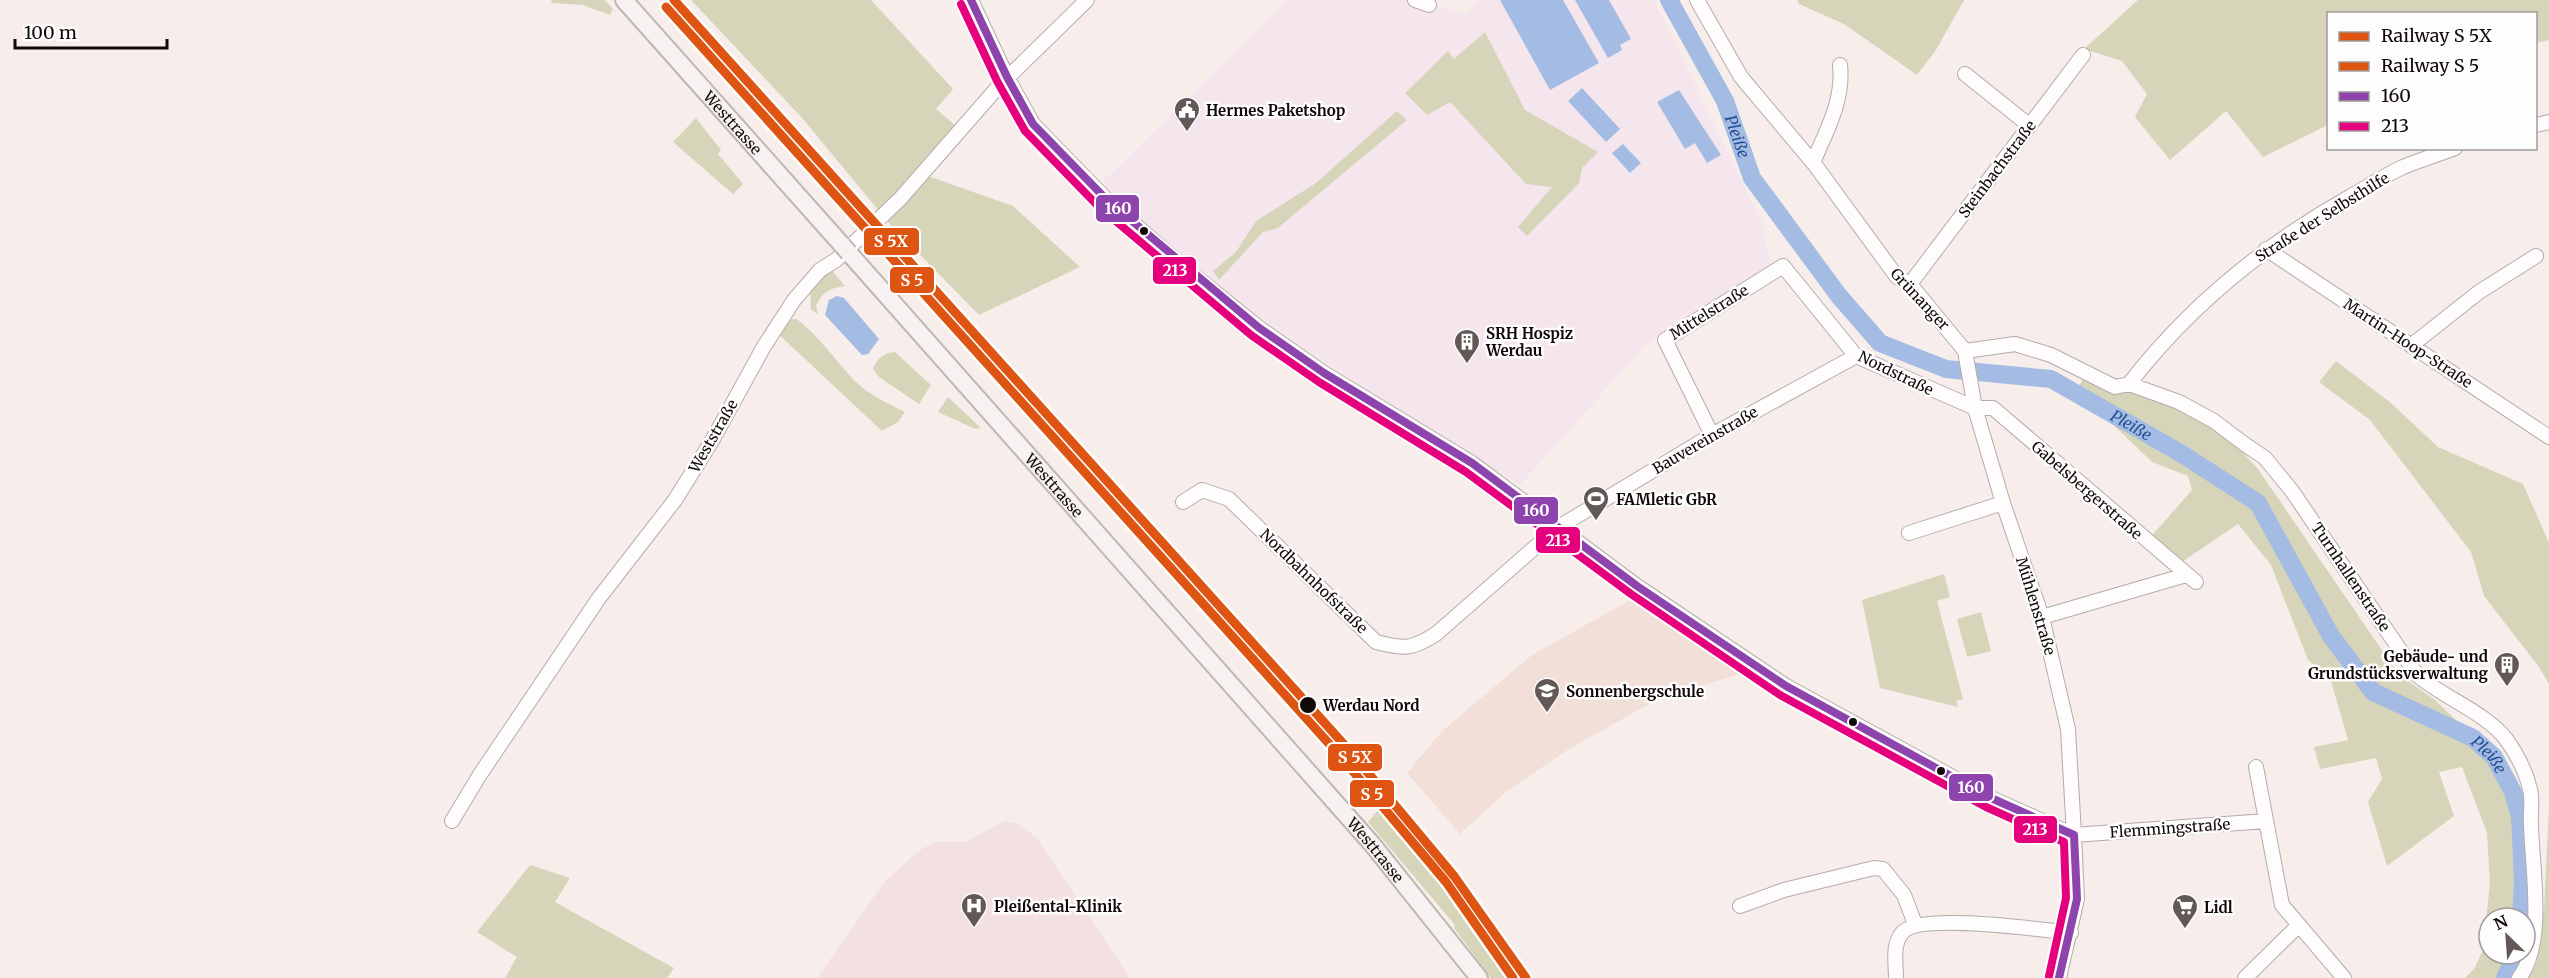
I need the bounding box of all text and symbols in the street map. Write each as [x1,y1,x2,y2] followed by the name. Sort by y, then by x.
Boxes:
[15,12,166,50] scale bar
[2327,12,2537,150] legend
[24,21,77,44] text: 100 m
[2381,24,2492,47] text: Railway S 5X
[2381,54,2479,77] text: Railway S 5
[2381,84,2411,107] text: 160
[699,86,766,158] street label: Westtrasse
[1172,95,1202,133] public building icon: Hermes Paketshop
[1206,101,1346,120] place label: Hermes Paketshop
[1721,112,1754,161] water label: Pleiße
[2381,114,2409,137] text: 213
[1954,116,2040,221] street label: Steinbachstraße
[2252,168,2393,266] street label: Straße der Selbsthilfe
[1095,194,1140,223] line badge: 160
[1104,198,1132,218] text: 160
[1138,225,1150,237] unlabelled marker
[863,227,920,256] line badge: S 5X
[874,231,909,251] text: S 5X
[1152,256,1197,285] line badge: 213
[1162,260,1188,280] text: 213
[1886,264,1954,334] street label: Grünanger
[889,266,935,294] line badge: S 5
[901,270,923,290] text: S 5
[1666,280,1752,344] street label: Mittelstraße
[2340,294,2476,392] street label: Martin-Hoop-Straße
[1485,324,1573,360] place label: SRH Hospiz Werdau
[1452,327,1482,365] building icon: SRH Hospiz Werdau
[1855,347,1937,399] street label: Nordstraße
[684,396,742,477] street label: Weststraße
[1649,402,1761,478] street label: Bauvereinstraße
[2107,405,2156,445] water label: Pleiße
[2028,437,2146,543] street label: Gabelsbergerstraße
[1021,449,1088,521] street label: Westtrasse
[1581,484,1611,522] sports icon: FAMletic GbR
[1616,490,1717,509] place label: FAMletic GbR
[1513,496,1559,525] line badge: 160
[1522,500,1550,520] text: 160
[2308,519,2395,635] street label: Turnhallenstraße
[1256,525,1372,637] street label: Nordbahnhofstraße
[1535,526,1581,554] line badge: 213
[1545,530,1571,550] text: 213
[2012,555,2060,658] street label: Mühlenstraße
[2308,647,2489,683] place label: Gebäude- und Grundstücksverwaltung
[2492,650,2522,688] building icon: Gebäude- und Grundstücksverwaltung
[1532,676,1562,714] school or university icon: Sonnenbergschule
[1566,682,1704,701] place label: Sonnenbergschule
[1298,695,1318,715] marker: Werdau Nord
[1322,696,1419,715] place label: Werdau Nord
[1847,716,1859,728] unlabelled marker
[2467,731,2511,777] water label: Pleiße
[1327,743,1383,772] line badge: S 5X
[1338,747,1373,767] text: S 5X
[1935,765,1947,777] unlabelled marker
[1948,773,1994,802] line badge: 160
[1957,777,1985,797] text: 160
[1349,779,1395,808] line badge: S 5
[1361,784,1383,804] text: S 5
[1343,813,1408,886] street label: Westtrasse
[2109,814,2231,842] street label: Flemmingstraße
[2013,815,2058,844] line badge: 213
[2022,819,2048,839] text: 213
[959,891,989,929] hospital icon: Pleißental-Klinik
[2170,892,2200,930] supermarket icon: Lidl
[994,897,1122,916] place label: Pleißental-Klinik
[2204,898,2233,917] place label: Lidl
[2477,906,2537,966] north arrow
[2491,911,2511,934] text: N

